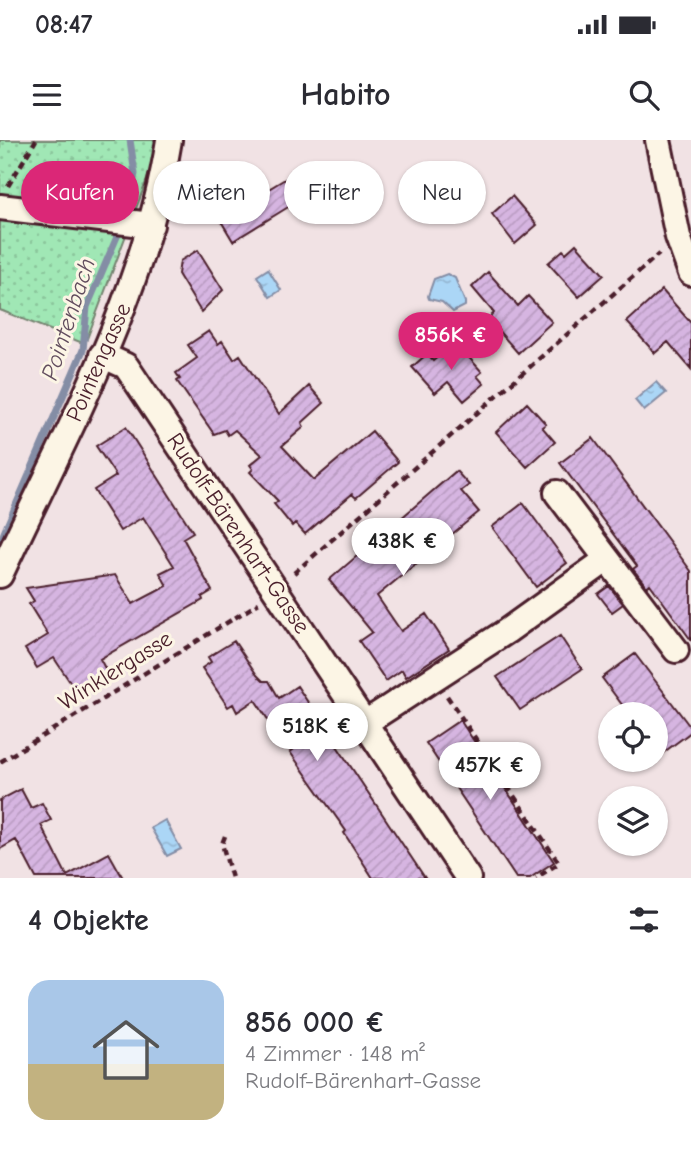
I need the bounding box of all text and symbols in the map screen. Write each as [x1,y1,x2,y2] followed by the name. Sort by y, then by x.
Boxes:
[35,10,92,40] text: 08:47
[28,76,66,114] icon: menu
[301,76,390,113] text: Habito
[625,76,663,114] icon: search
[21,161,139,224] chip: Kaufen
[153,161,270,224] chip: Mieten
[284,161,384,224] chip: Filter
[398,161,486,224] chip: Neu
[35,254,101,384] water label: Pointenbach
[60,299,137,426] street label: Pointengasse
[394,313,508,372] pin: 856K €
[414,321,488,348] text: 856K €
[161,428,316,639] street label: Rudolf-Bärenhart-Gasse
[346,518,460,578] pin: 438K €
[368,527,438,554] text: 438K €
[54,625,177,716] street label: Winklergasse
[598,702,668,856] map controls
[598,702,668,772] button: locate
[260,704,374,763] pin: 518K €
[282,712,352,739] text: 518K €
[433,742,547,802] pin: 457K €
[455,751,525,778] text: 457K €
[598,786,668,856] button: layers
[625,901,663,939] icon: filters
[28,903,149,938] text: 4 Objekte
[245,1005,386,1040] text: 856 000 €
[84,1008,168,1092] icon: home
[245,1040,425,1067] text: 4 Zimmer · 148 m²
[245,1067,481,1094] text: Rudolf-Bärenhart-Gasse

